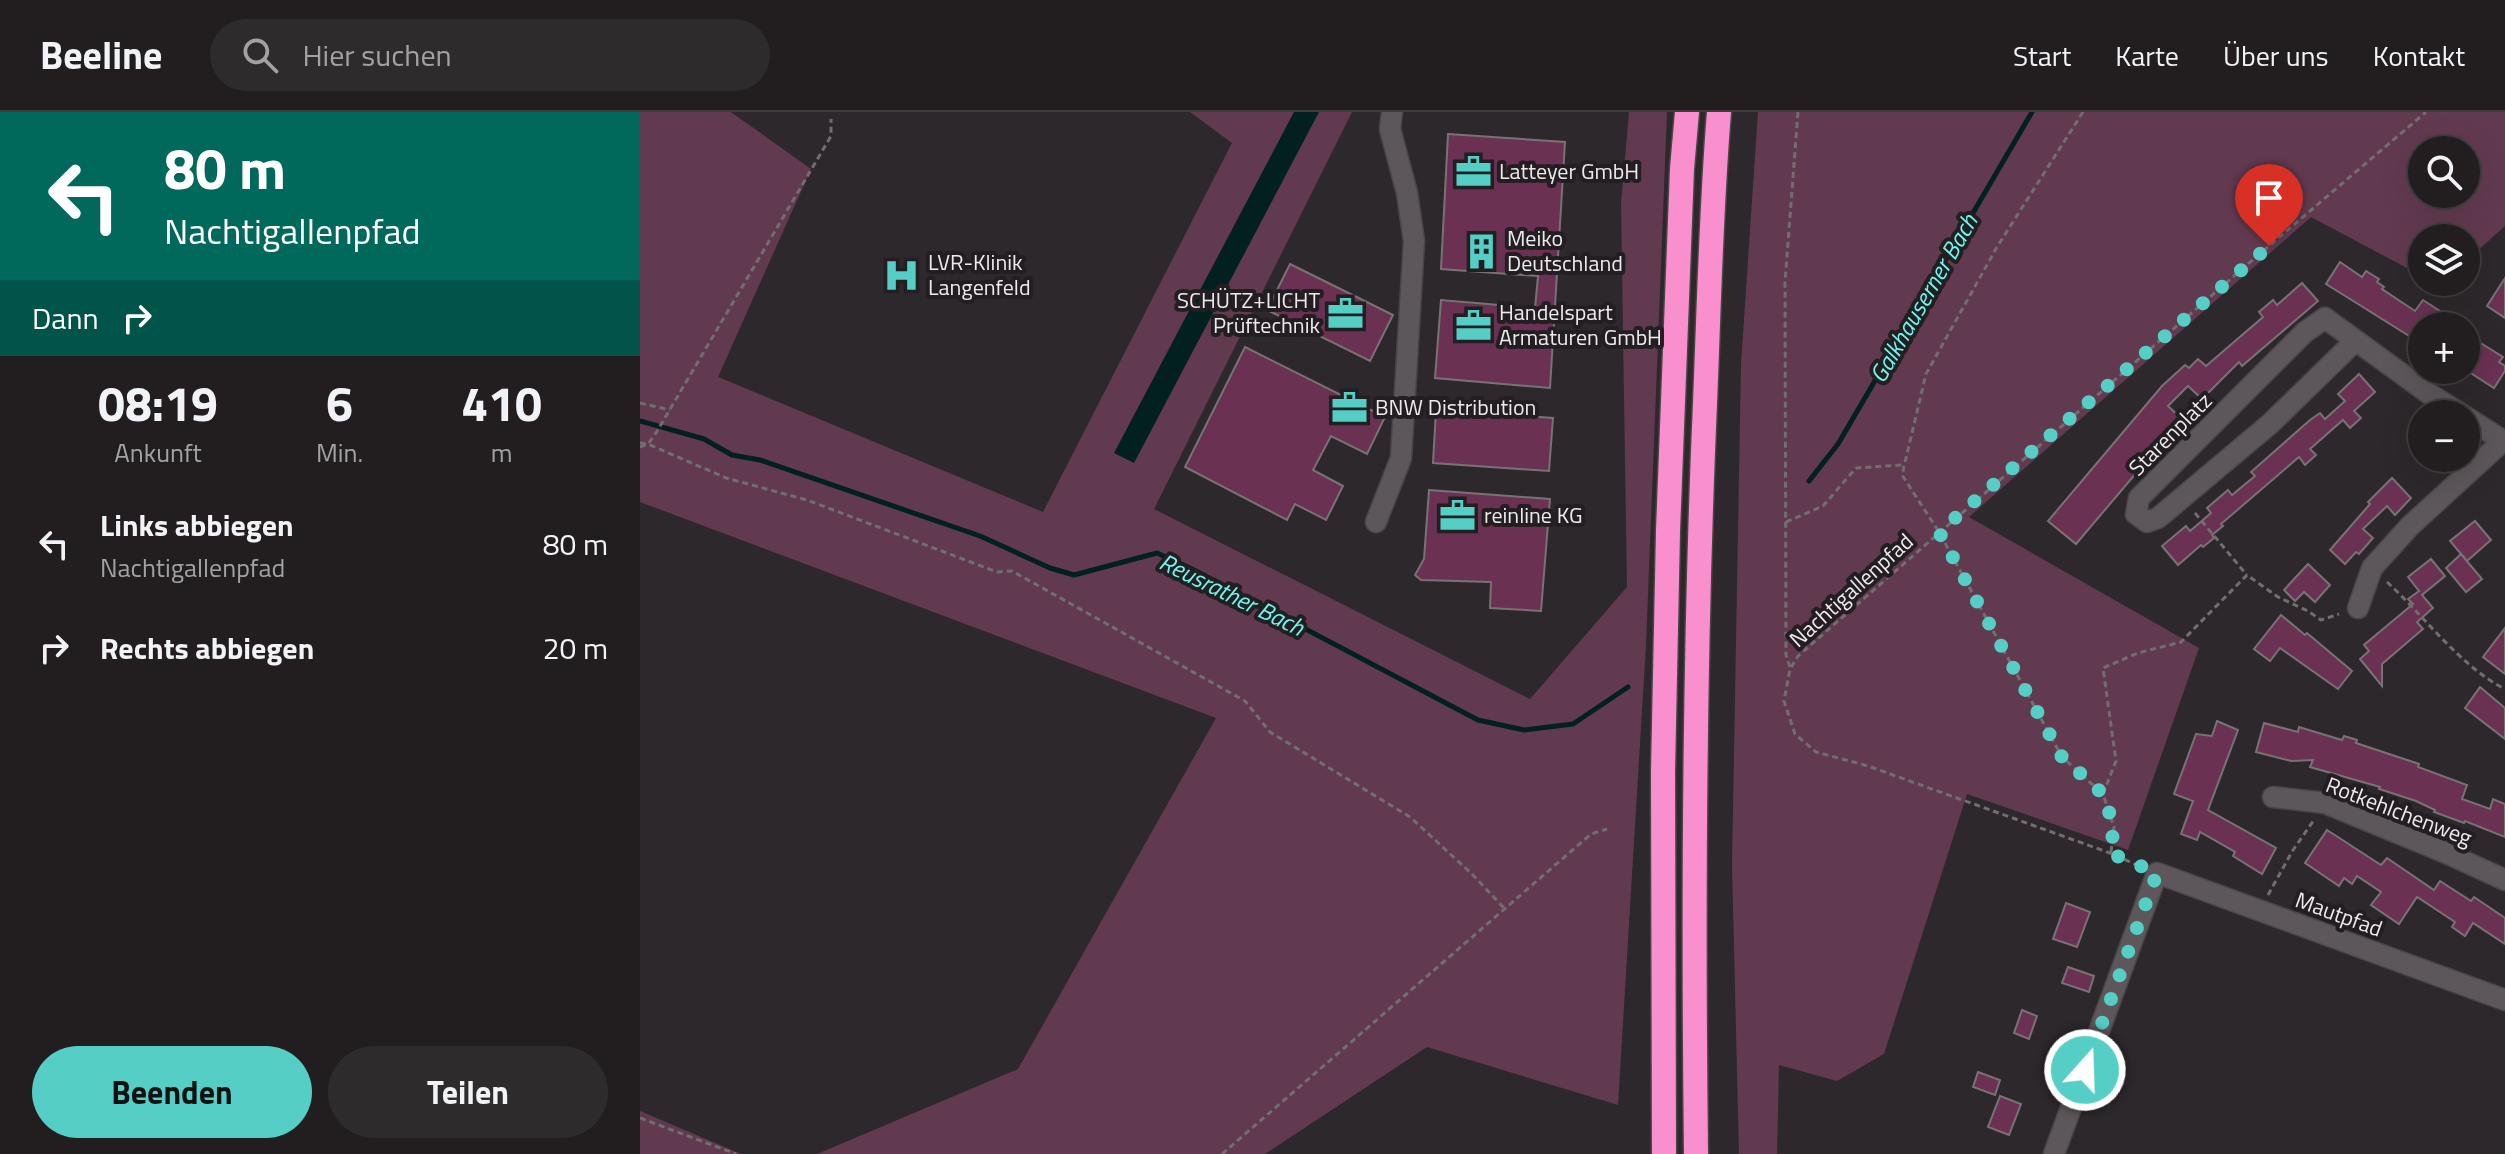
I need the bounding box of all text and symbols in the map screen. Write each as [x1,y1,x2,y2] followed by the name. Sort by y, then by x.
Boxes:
[210,19,770,91] search box
[40,26,162,84] text: Beeline
[302,32,452,78] text: Hier suchen
[238,33,282,77] icon: search
[2013,34,2071,77] text: Start
[2115,34,2179,77] text: Karte
[2223,34,2329,77] text: Über uns
[2373,34,2465,77] text: Kontakt
[164,126,286,211] text: 80 m
[2408,136,2480,472] map controls
[2408,136,2480,208] button: search
[32,144,136,248] icon: left
[1454,152,1492,190] office icon: Latteyer GmbH
[1499,154,1639,188] place label: Latteyer GmbH
[2235,164,2303,246] pin
[2247,176,2291,220] icon: arrive
[164,203,420,258] text: Nachtigallenpfad
[1860,206,1987,389] water label: Galkhauserner Bach
[1507,221,1623,280] place label: Meiko Deutschland
[2408,224,2480,296] button: layers
[1462,232,1500,270] building icon: Meiko Deutschland
[928,245,1031,304] place label: LVR-Klinik Langenfeld
[883,256,921,294] hospital icon: LVR-Klinik Langenfeld
[1177,283,1320,342] place label: SCHÜTZ+LICHT Prüftechnik
[1327,294,1365,332] office icon: SCHÜTZ+LICHT Prüftechnik
[32,295,99,341] text: Dann
[1499,295,1662,354] place label: Handelspart Armaturen GmbH
[115,296,159,340] icon: right
[1454,306,1492,344] office icon: Handelspart Armaturen GmbH
[2408,312,2480,384] button: +
[98,367,218,440] text: 08:19
[326,367,353,440] text: 6
[461,367,542,440] text: 410
[2120,384,2220,484] street label: Starenplatz
[1330,388,1368,426] office icon: BNW Distribution
[1375,390,1536,424] place label: BNW Distribution
[2408,400,2480,472] button: −
[114,433,202,472] text: Ankunft
[316,433,363,472] text: Min.
[491,433,512,472] text: m
[1439,496,1477,534] office icon: reinline KG
[1484,498,1583,532] place label: reinline KG
[100,502,294,548] text: Links abbiegen
[543,521,608,567] text: 80 m
[32,522,76,566] icon: left
[1781,525,1921,655] street label: Nachtigallenpfad
[1153,543,1311,645] water label: Reusrather Bach
[100,548,285,587] text: Nachtigallenpfad
[100,625,314,671] text: Rechts abbiegen
[543,625,608,671] text: 20 m
[32,626,76,670] icon: right
[2321,768,2477,854] street label: Rotkehlchenweg
[2291,883,2387,945] street label: Mautpfad
[2043,1028,2127,1112] position arrow
[32,1046,312,1138] button: Beenden
[328,1046,608,1138] button: Teilen

